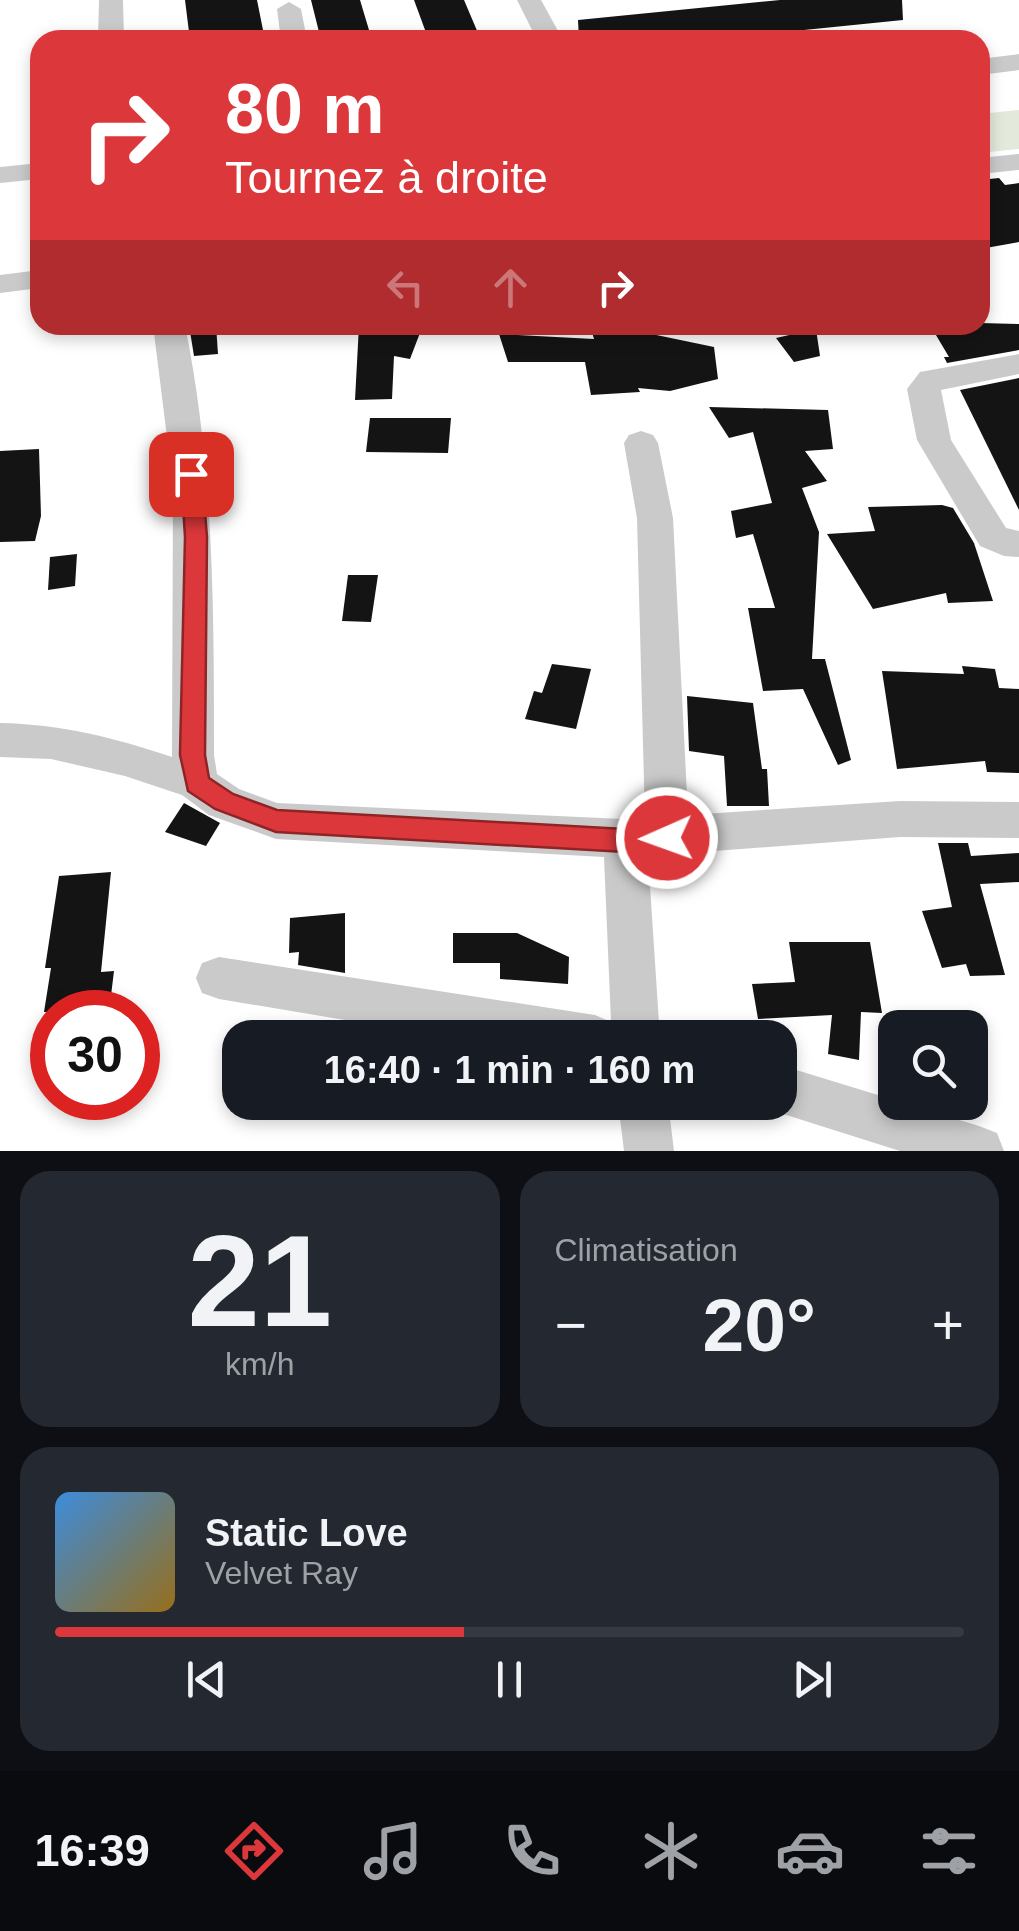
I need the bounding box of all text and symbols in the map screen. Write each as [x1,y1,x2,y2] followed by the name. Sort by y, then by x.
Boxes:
[60,70,190,200] icon: right
[225,70,385,148] text: 80 m
[225,152,548,203] text: Tournez à droite
[378,260,433,315] icon: left
[483,260,538,315] icon: ahead
[588,260,643,315] icon: right
[149,432,234,517] pin
[164,447,219,502] icon: arrive
[615,786,719,890] position arrow
[30,990,160,1120] speed limit sign: 30
[878,1010,988,1120] map controls
[878,1010,988,1120] button: search
[324,1049,695,1091] text: 16:40 · 1 min · 160 m
[187,1208,332,1354] text: 21
[555,1232,738,1268] text: Climatisation
[703,1283,816,1367] text: 20°
[555,1294,587,1356] text: −
[932,1294,964,1356] text: +
[225,1346,294,1382] text: km/h
[205,1512,408,1554] text: Static Love
[205,1555,358,1591] text: Velvet Ray
[179,1652,234,1707] icon: previous
[482,1652,537,1707] icon: pause
[785,1652,840,1707] icon: next
[219,1816,289,1886] icon: directions
[358,1816,428,1886] icon: music
[497,1816,567,1886] icon: phone
[636,1816,706,1886] icon: climate
[775,1816,845,1886] icon: car
[914,1816,984,1886] icon: filters
[35,1825,150,1876] text: 16:39

